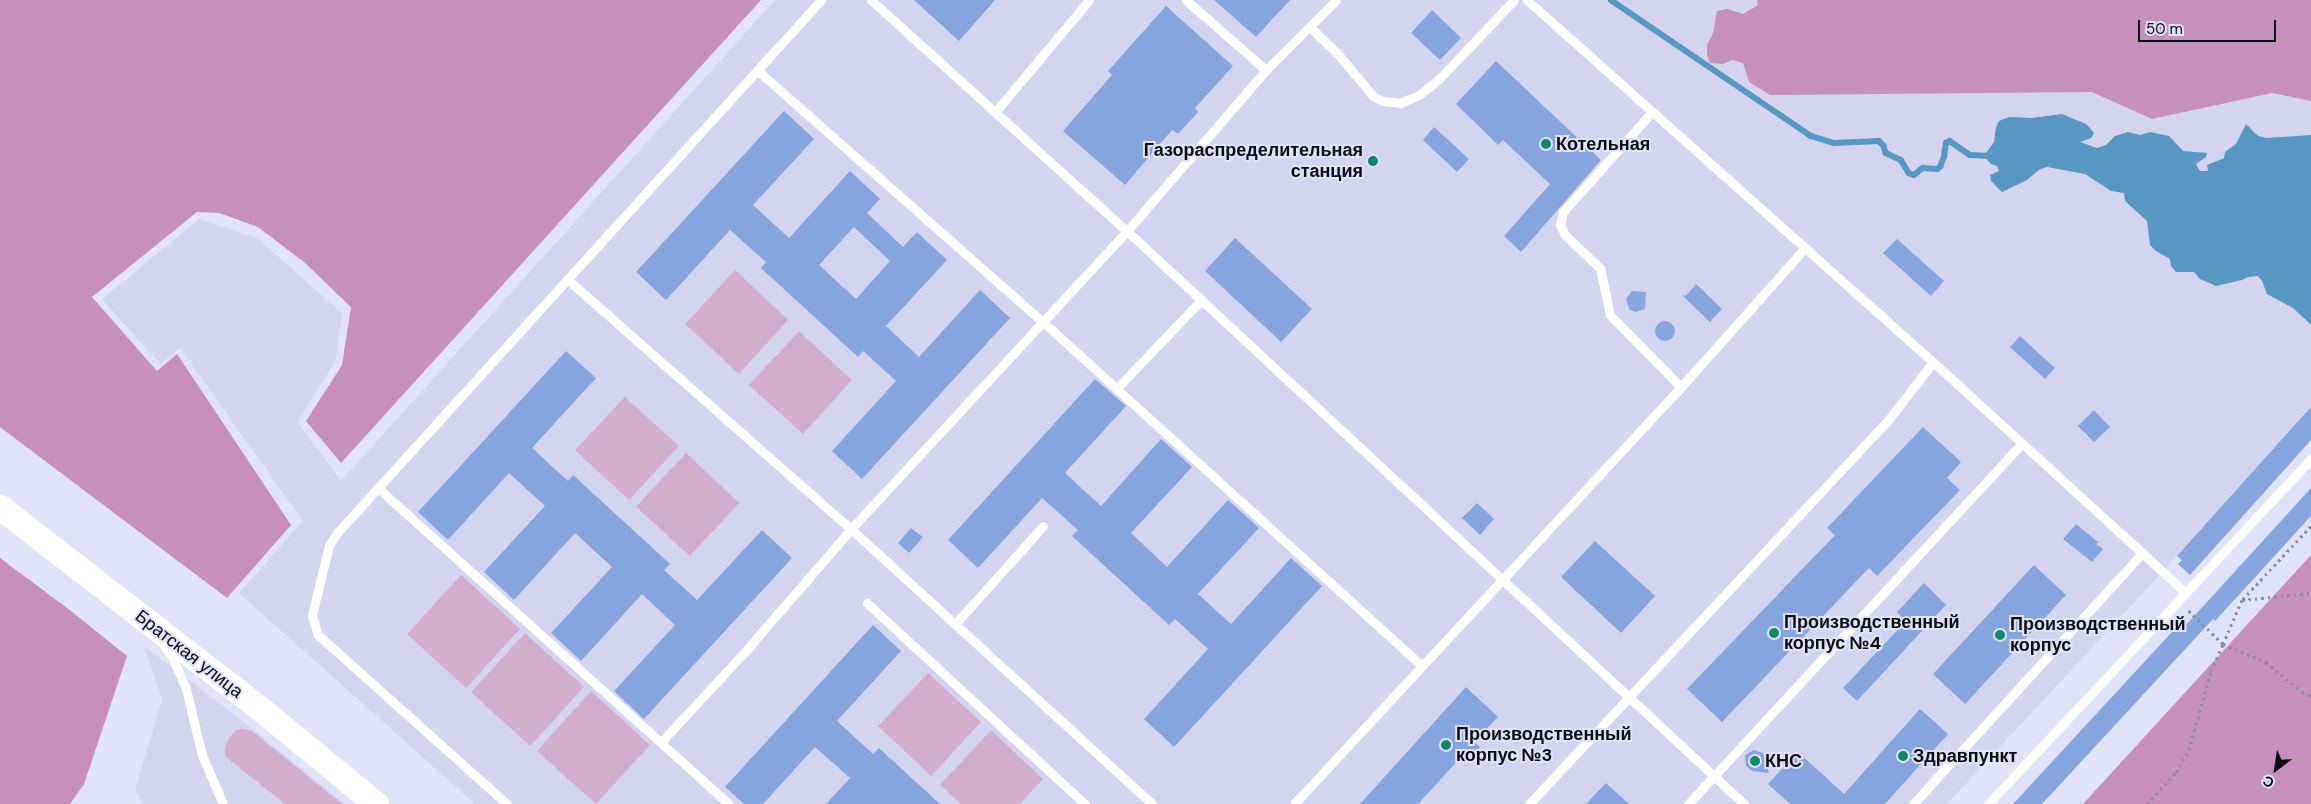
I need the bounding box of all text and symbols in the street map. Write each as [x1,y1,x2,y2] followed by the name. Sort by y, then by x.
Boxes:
[2141,10,2278,42] scale bar
[2146,19,2183,39] text: 50 m
[1556,133,1650,155] place label: Котельная
[1540,138,1552,150] marker: Котельная
[1144,140,1363,182] place label: Газораспределительная станция
[1367,155,1379,167] marker: Газораспределительная станция
[131,605,247,703] street label: Братская улица
[1784,612,1960,654] place label: Производственный корпус №4
[2010,614,2186,656] place label: Производственный корпус
[1768,627,1780,639] marker: Производственный корпус №4
[1994,629,2006,641] marker: Производственный корпус
[1456,724,1632,766] place label: Производственный корпус №3
[1440,739,1452,751] marker: Производственный корпус №3
[2251,744,2301,794] north arrow
[1913,745,2017,767] place label: Здравпункт
[1765,750,1802,772] place label: КНС
[1897,750,1909,762] marker: Здравпункт
[1749,755,1761,767] marker: КНС
[2259,772,2277,792] text: С

